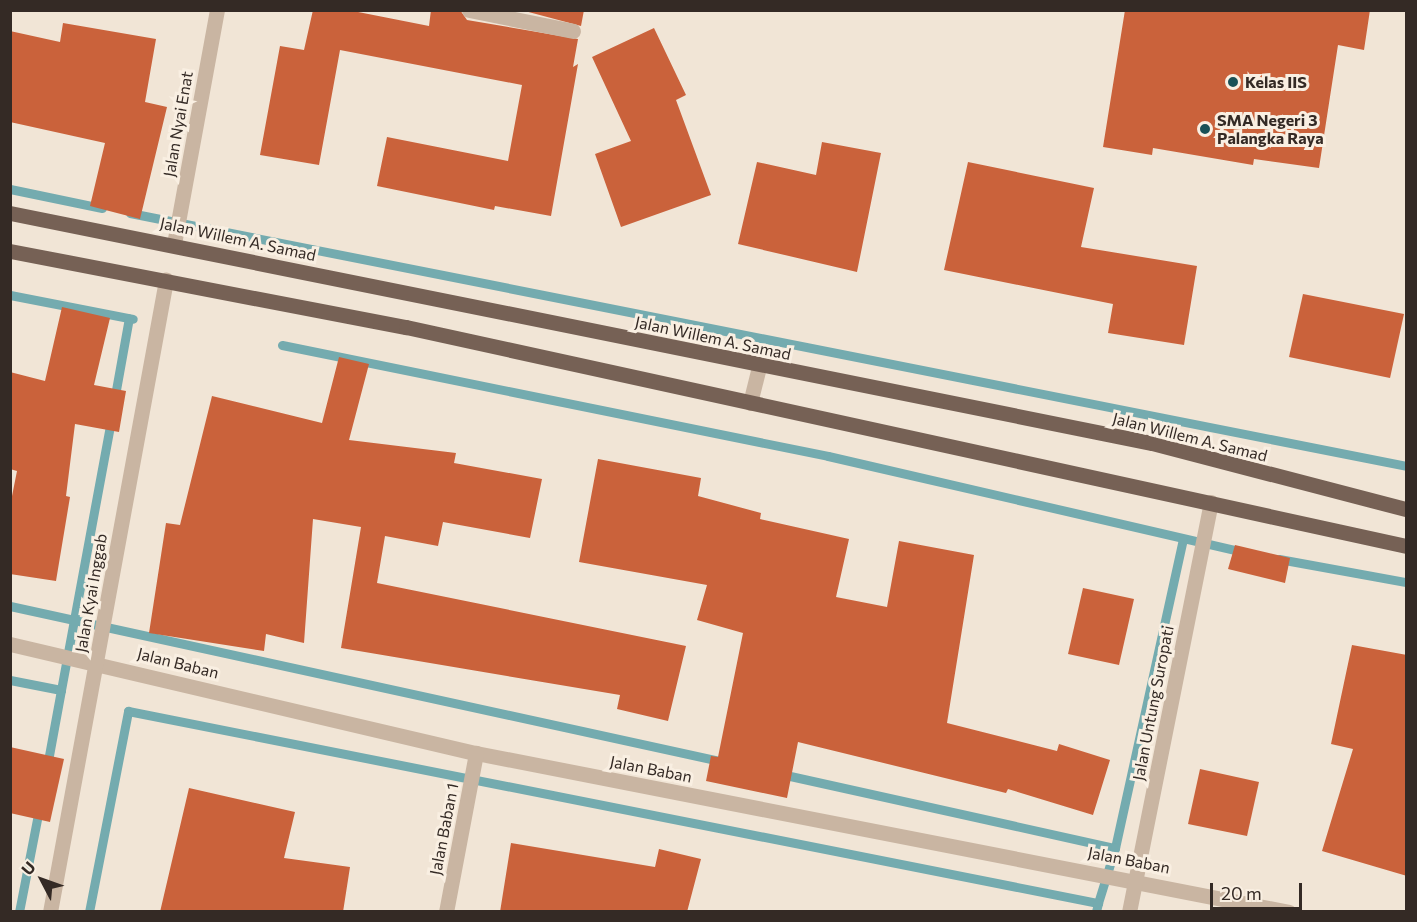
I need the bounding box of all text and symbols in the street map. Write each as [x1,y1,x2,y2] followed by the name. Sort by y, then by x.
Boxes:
[159,70,197,178] street label: Jalan Nyai Enat
[1245,72,1307,92] place label: Kelas IIS
[1226,75,1240,89] marker: Kelas IIS
[1217,110,1324,148] place label: SMA Negeri 3 Palangka Raya
[1198,122,1212,136] marker: SMA Negeri 3 Palangka Raya
[158,213,318,265] street label: Jalan Willem A. Samad
[633,312,793,364] street label: Jalan Willem A. Samad
[1111,408,1269,466] street label: Jalan Willem A. Samad
[71,532,111,654] street label: Jalan Kyai Inggab
[1129,624,1177,782] street label: Jalan Untung Suropati
[135,644,221,682] street label: Jalan Baban
[608,752,694,786] street label: Jalan Baban
[426,781,462,877] street label: Jalan Baban 1
[1086,843,1172,877] street label: Jalan Baban
[12,850,72,910] north arrow
[17,857,39,878] text: U
[1213,871,1304,909] scale bar
[1221,882,1262,904] text: 20 m

